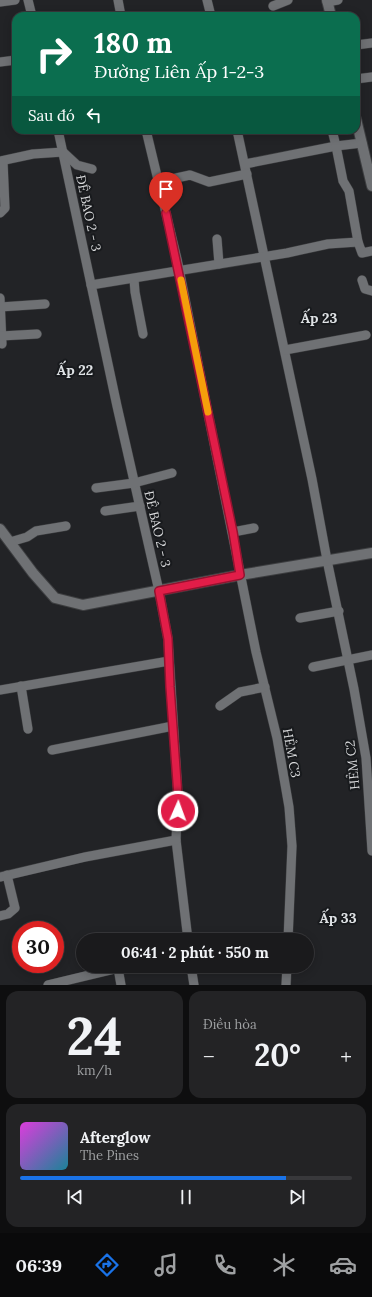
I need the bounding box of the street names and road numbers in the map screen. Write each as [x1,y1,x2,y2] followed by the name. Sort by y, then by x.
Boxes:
[72,173,106,253] street label: ĐÊ BAO 2 - 3
[140,489,176,569] street label: ĐÊ BAO 2 - 3
[279,727,304,779] street label: HẺM C3
[341,739,364,791] street label: HẺM C2

